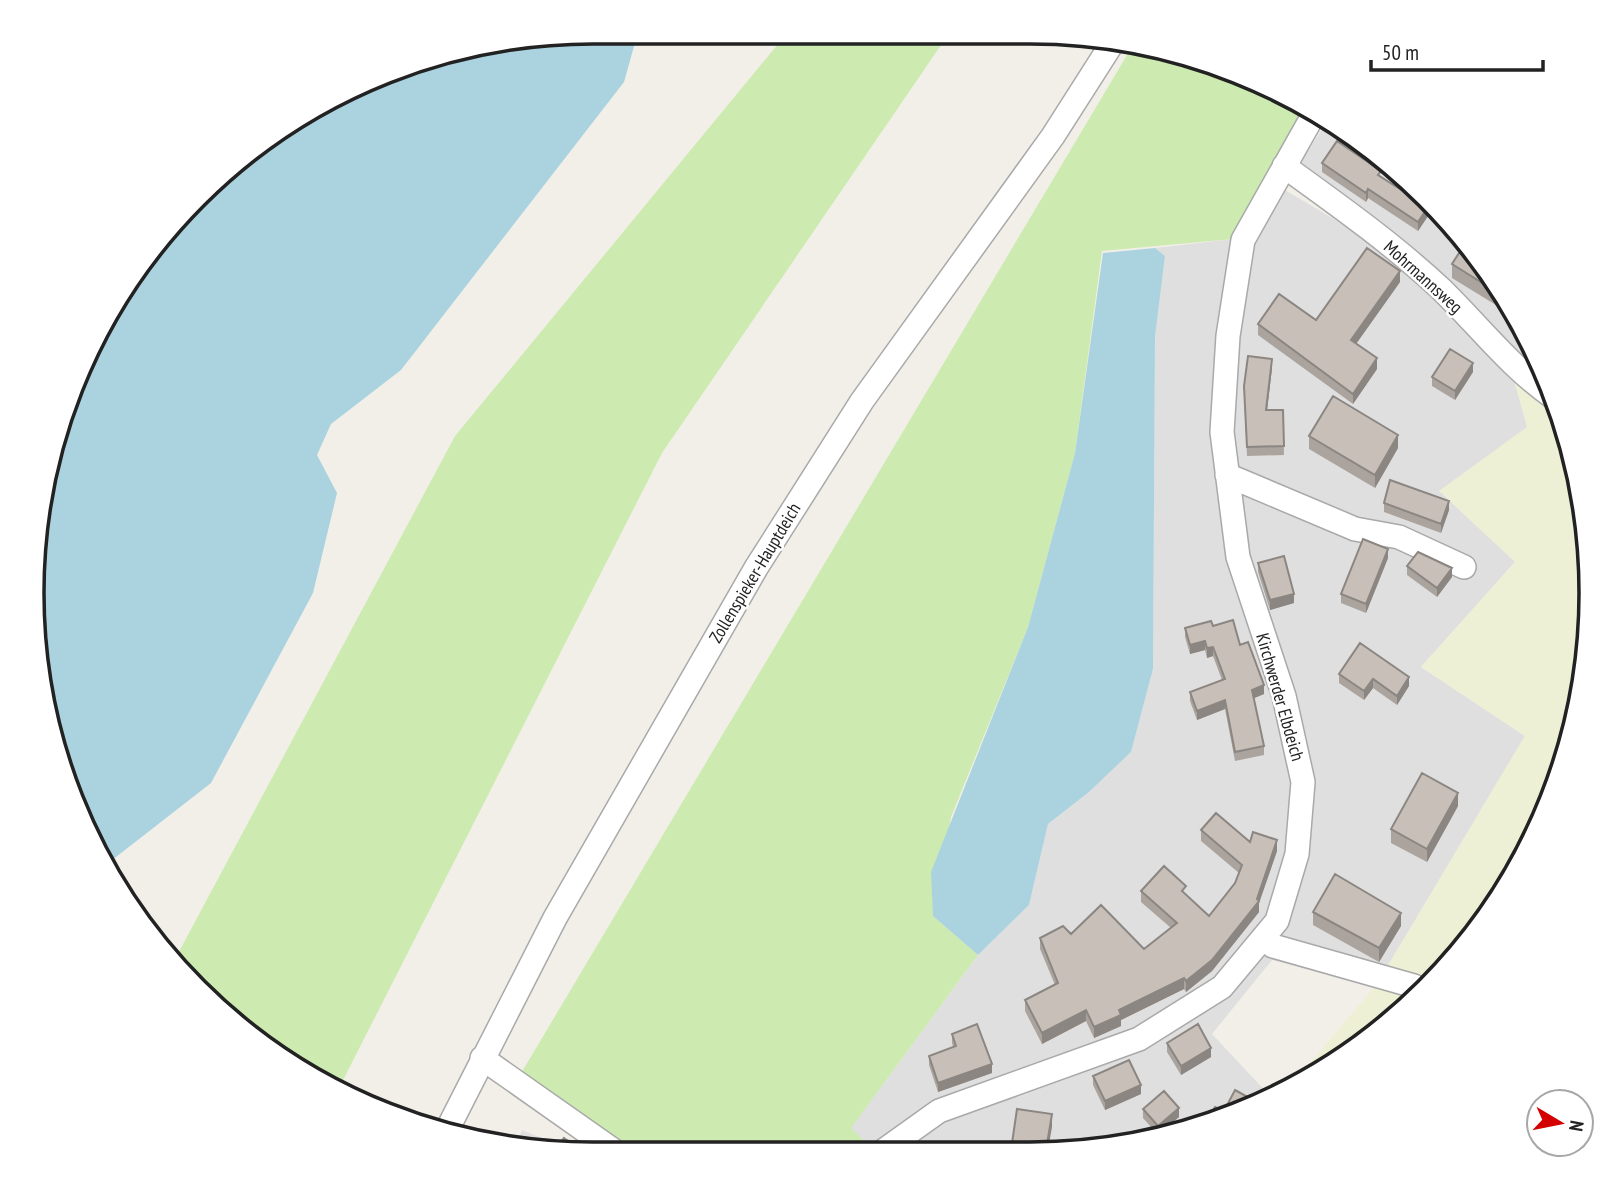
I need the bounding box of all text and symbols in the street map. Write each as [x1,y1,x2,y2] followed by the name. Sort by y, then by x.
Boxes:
[1371,28,1542,72] scale bar
[1382,39,1419,66] text: 50 m
[1379,235,1468,318] street label: Mohrmannsweg
[704,499,805,647] street label: Zollenspieker-Hauptdeich
[1251,630,1310,763] street label: Kirchwerder Elbdeich
[1525,1088,1595,1158] north arrow
[1564,1119,1589,1133] text: N

